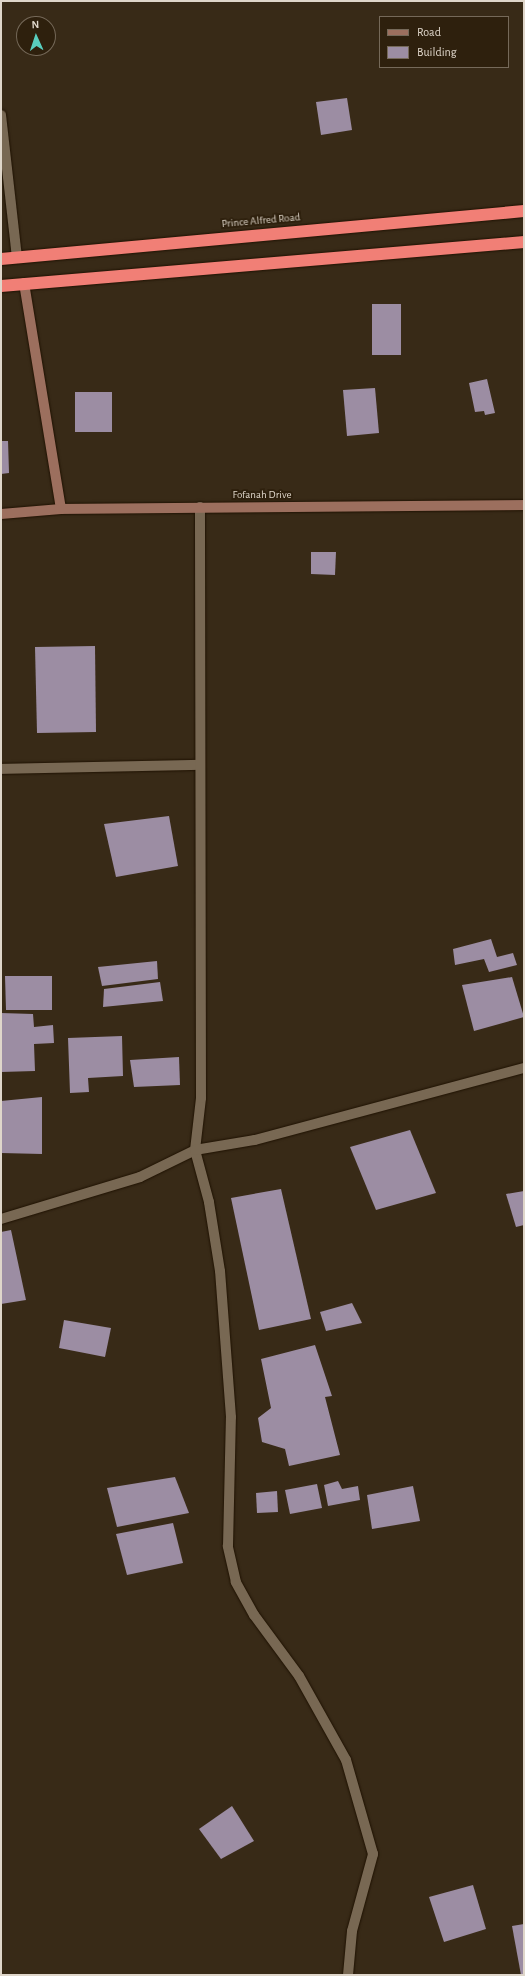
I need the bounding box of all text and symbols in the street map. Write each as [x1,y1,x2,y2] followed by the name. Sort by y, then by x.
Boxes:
[16,16,56,56] north arrow
[379,16,509,68] legend
[31,19,40,30] text: N
[417,26,441,38] text: Road
[417,46,457,58] text: Building
[221,211,301,231] street label: Prince Alfred Road
[233,488,291,502] street label: Fofanah Drive

